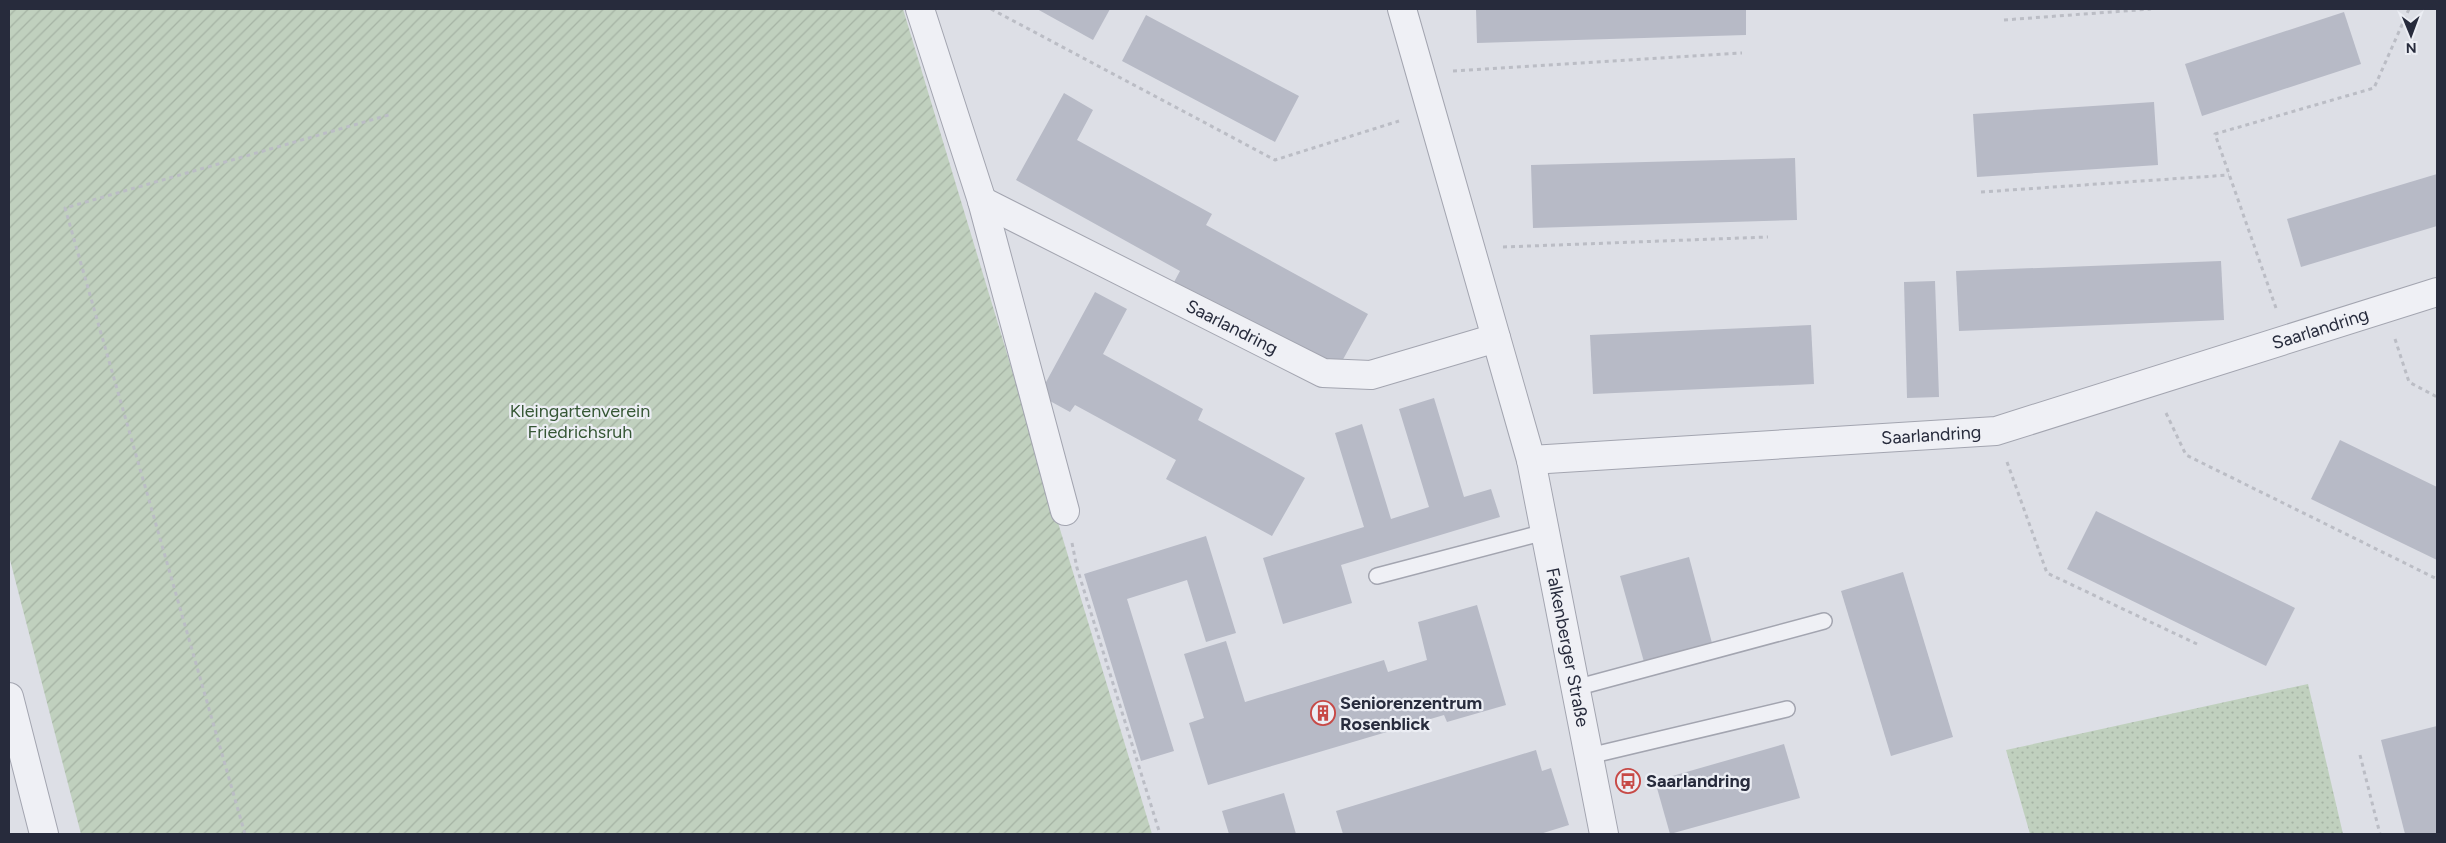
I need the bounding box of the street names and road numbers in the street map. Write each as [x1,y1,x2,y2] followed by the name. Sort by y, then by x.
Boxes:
[1182,295,1282,359] street label: Saarlandring
[2269,303,2371,354] street label: Saarlandring
[1881,421,1982,449] street label: Saarlandring
[1541,566,1594,729] street label: Falkenberger Straße

